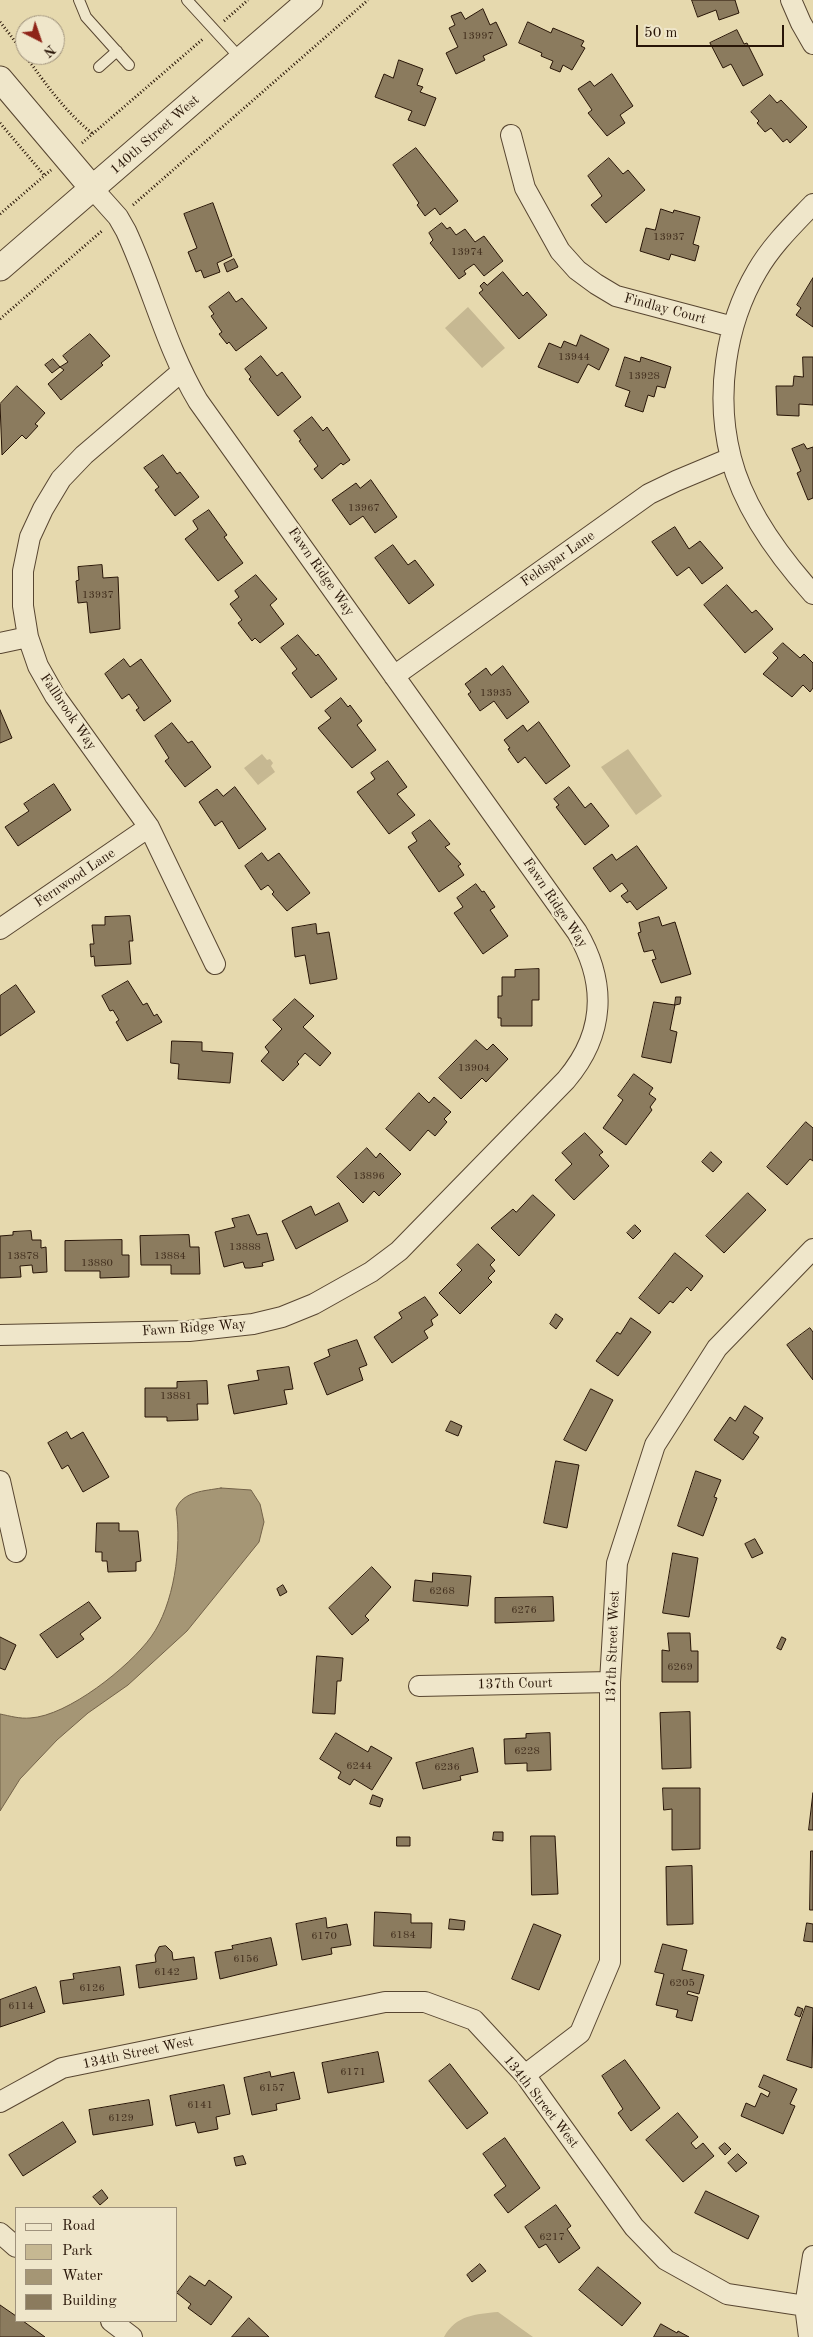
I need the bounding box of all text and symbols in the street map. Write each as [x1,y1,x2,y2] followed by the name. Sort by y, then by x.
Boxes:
[15,15,65,65] north arrow
[638,15,786,47] scale bar
[644,26,678,41] text: 50 m
[462,29,494,43] house number: 13997
[41,42,58,59] text: N
[107,92,203,178] street label: 140th Street West
[653,230,685,244] house number: 13937
[451,245,483,259] house number: 13974
[622,290,708,328] street label: Findlay Court
[558,350,590,364] house number: 13944
[628,369,660,383] house number: 13928
[348,501,380,515] house number: 13967
[284,524,358,620] street label: Fawn Ridge Way
[518,527,598,591] street label: Feldspar Lane
[82,588,114,602] house number: 13937
[36,670,100,754] street label: Fallbrook Way
[480,686,512,700] house number: 13935
[31,845,119,911] street label: Fernwood Lane
[519,855,591,951] street label: Fawn Ridge Way
[458,1061,490,1075] house number: 13904
[353,1169,385,1183] house number: 13896
[229,1240,261,1254] house number: 13888
[7,1249,39,1263] house number: 13878
[154,1249,186,1263] house number: 13884
[81,1256,113,1270] house number: 13880
[141,1316,247,1340] street label: Fawn Ridge Way
[160,1389,192,1403] house number: 13881
[429,1584,455,1598] house number: 6268
[603,1590,623,1704] street label: 137th Street West
[511,1603,537,1617] house number: 6276
[667,1660,693,1674] house number: 6269
[477,1675,553,1693] street label: 137th Court
[514,1744,540,1758] house number: 6228
[346,1759,372,1773] house number: 6244
[434,1760,460,1774] house number: 6236
[390,1928,416,1942] house number: 6184
[311,1929,337,1943] house number: 6170
[233,1952,259,1966] house number: 6156
[154,1965,180,1979] house number: 6142
[669,1976,695,1990] house number: 6205
[79,1981,105,1995] house number: 6126
[8,1999,34,2013] house number: 6114
[81,2033,195,2073] street label: 134th Street West
[500,2052,582,2152] street label: 134th Street West
[340,2065,366,2079] house number: 6171
[259,2081,285,2095] house number: 6157
[187,2098,213,2112] house number: 6141
[108,2111,134,2125] house number: 6129
[15,2207,178,2322] legend
[62,2219,95,2234] text: Road
[539,2230,565,2244] house number: 6217
[62,2244,93,2259] text: Park
[62,2269,103,2284] text: Water
[62,2294,117,2309] text: Building

